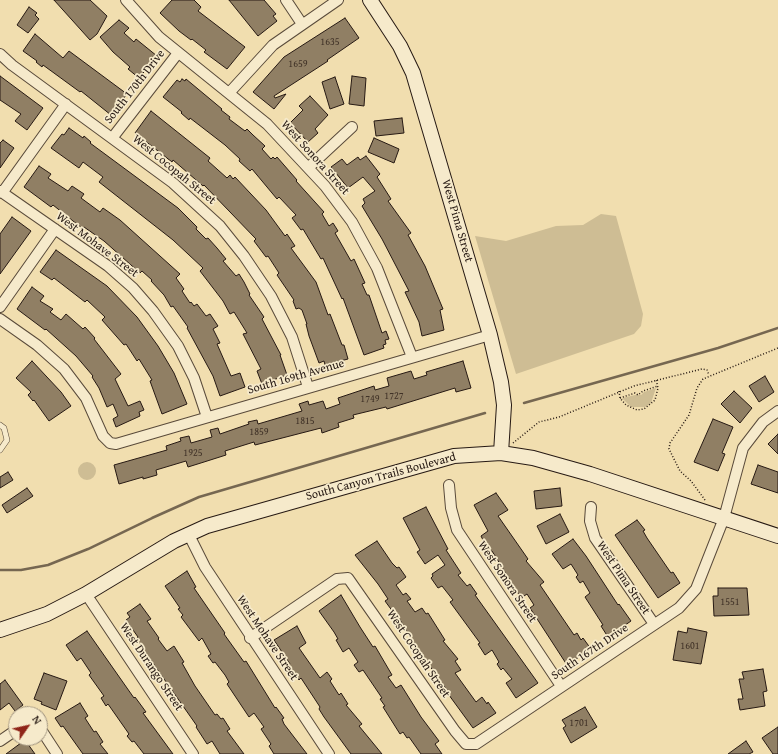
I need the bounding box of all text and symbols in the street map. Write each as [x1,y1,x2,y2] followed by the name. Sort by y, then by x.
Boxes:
[320,36,340,48] house number: 1635
[102,47,168,127] street label: South 170th Drive
[288,58,308,70] house number: 1659
[278,118,352,198] street label: West Sonora Street
[129,132,219,208] street label: West Cocopah Street
[438,178,476,264] street label: West Pima Street
[53,209,141,281] street label: West Mohave Street
[246,356,346,398] street label: South 169th Avenue
[384,390,404,402] house number: 1727
[360,393,380,405] house number: 1749
[295,415,315,427] house number: 1815
[249,426,269,438] house number: 1859
[183,447,203,459] house number: 1925
[304,450,458,504] street label: South Canyon Trails Boulevard
[474,538,540,626] street label: West Sonora Street
[593,539,653,617] street label: West Pima Street
[233,593,301,683] street label: West Mohave Street
[720,596,740,608] house number: 1551
[383,607,453,701] street label: West Cocopah Street
[116,620,186,714] street label: West Durango Street
[549,621,631,683] street label: South 167th Drive
[680,640,700,652] house number: 1601
[8,706,48,746] north arrow
[28,712,46,727] text: N
[569,717,589,729] house number: 1701

